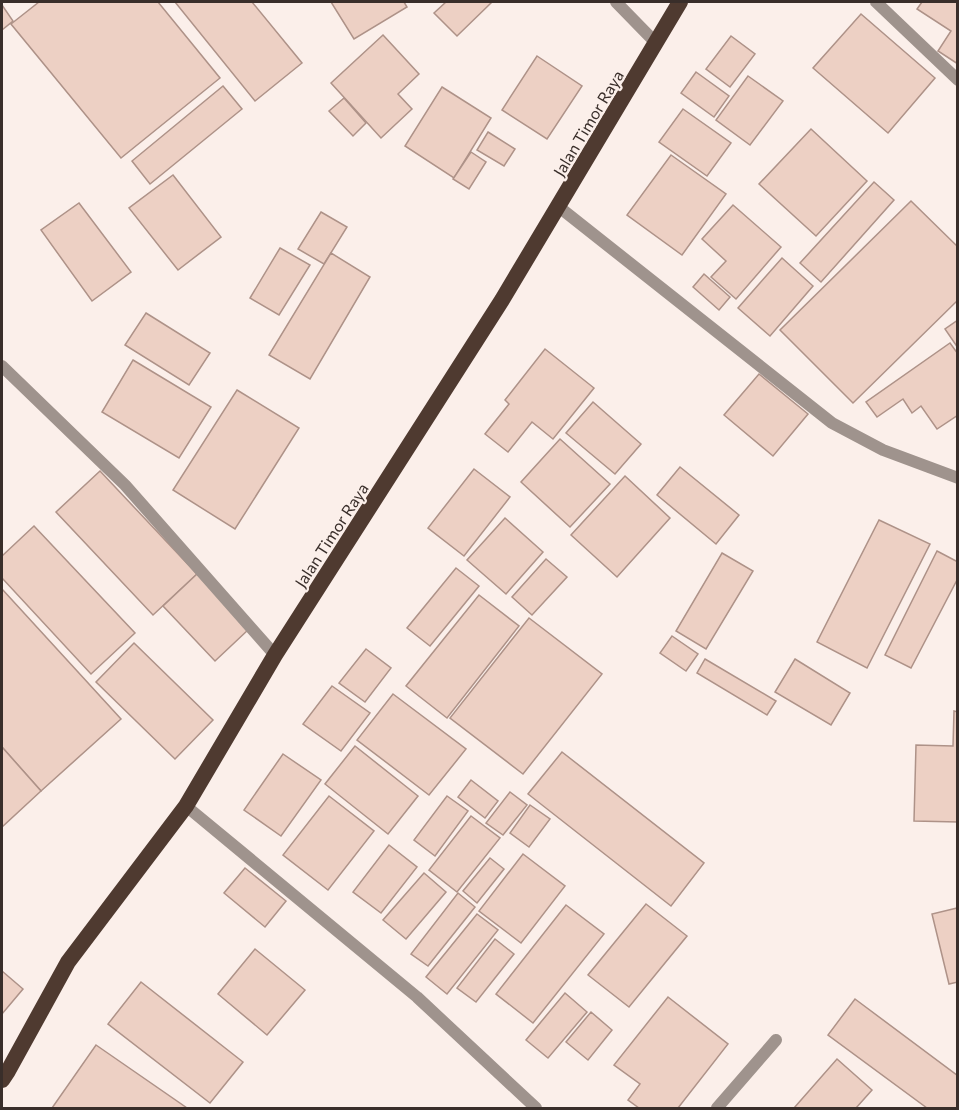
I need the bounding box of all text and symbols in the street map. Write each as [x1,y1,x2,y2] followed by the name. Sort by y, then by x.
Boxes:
[549,67,627,179] street label: Jalan Timor Raya
[290,479,372,591] street label: Jalan Timor Raya

